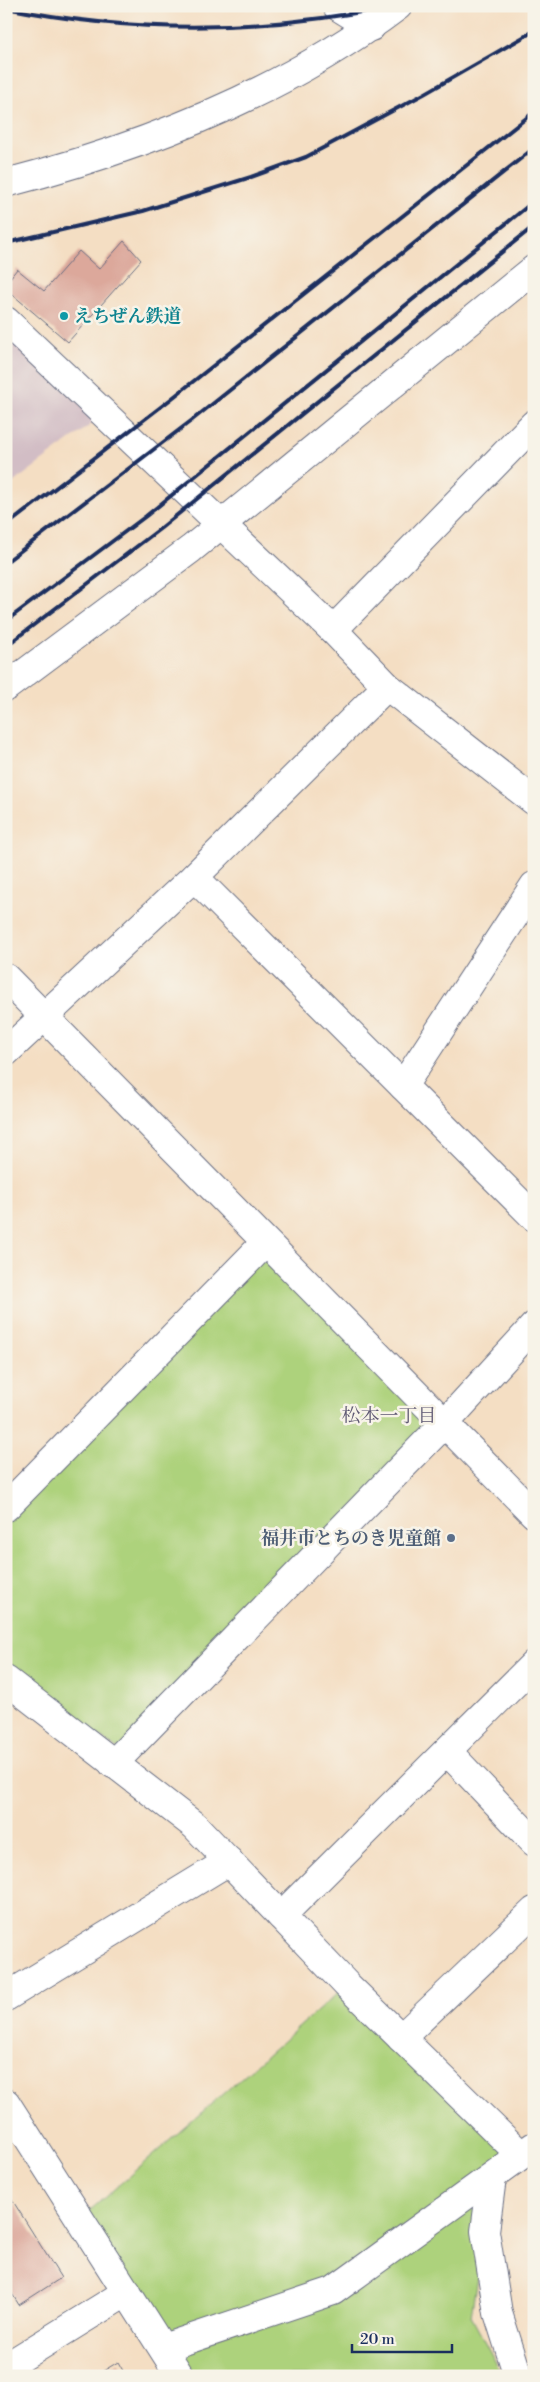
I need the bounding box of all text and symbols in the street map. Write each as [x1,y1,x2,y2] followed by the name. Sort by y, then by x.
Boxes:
[74,305,181,328] place label: えちぜん鉄道
[58,310,70,322] marker: えちぜん鉄道
[341,1404,437,1428] district label: 松本一丁目
[261,1527,441,1550] place label: 福井市とちのき児童館
[445,1532,457,1544] marker: 福井市とちのき児童館
[352,2322,452,2354] scale bar
[360,2330,395,2349] text: 20 m

